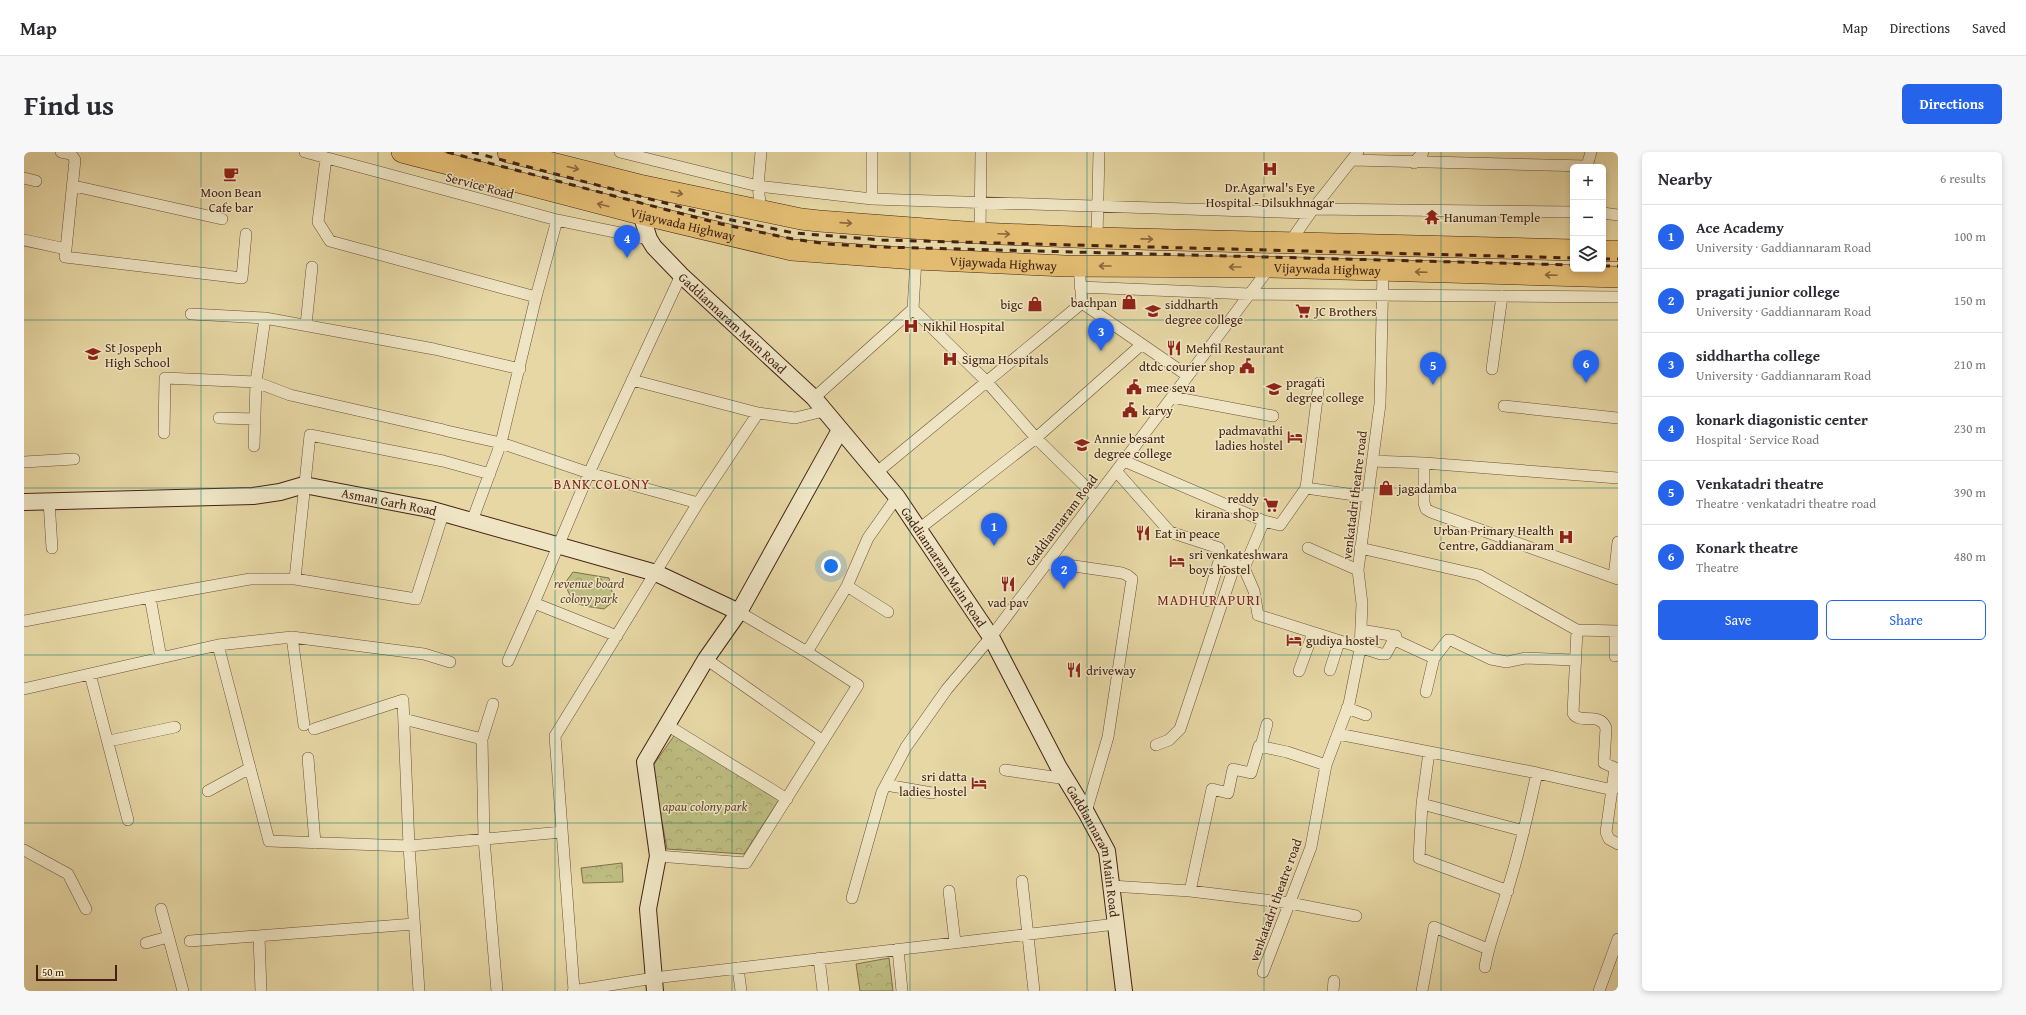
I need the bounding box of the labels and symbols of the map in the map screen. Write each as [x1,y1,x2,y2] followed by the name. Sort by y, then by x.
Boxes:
[1261,160,1279,178] hospital icon: Dr.Agarwal's Eye Hospital - Dilsukhnagar
[222,165,240,183] cafe icon: Moon Bean Cafe bar
[566,165,579,173] one-way arrow
[444,167,516,204] street label: Service Road
[1206,178,1335,212] place label: Dr.Agarwal's Eye Hospital - Dilsukhnagar
[200,183,262,217] place label: Moon Bean Cafe bar
[670,189,683,197] one-way arrow
[597,200,610,208] one-way arrow
[628,203,738,246] street label: Vijaywada Highway
[1423,208,1441,226] temple icon: Hanuman Temple
[1444,208,1540,227] place label: Hanuman Temple
[839,220,852,227] one-way arrow
[614,225,640,258] pin: 4
[997,230,1010,237] one-way arrow
[1140,235,1153,243] one-way arrow
[949,252,1058,276] street label: Vijaywada Highway
[1273,258,1382,280] street label: Vijaywada Highway
[1099,262,1112,270] one-way arrow
[1229,263,1242,271] one-way arrow
[674,268,791,378] street label: Gaddiannaram Main Road
[1415,268,1428,275] one-way arrow
[1545,271,1558,279] one-way arrow
[1071,293,1118,312] place label: bachpan
[1120,293,1138,311] shop icon: bachpan
[1000,295,1023,314] place label: bigc
[1026,295,1044,313] shop icon: bigc
[1165,295,1243,329] place label: siddharth degree college
[1144,302,1162,320] school or university icon: siddharth degree college
[1294,302,1312,320] supermarket icon: JC Brothers
[1313,302,1377,321] place label: JC Brothers
[902,317,920,335] hospital icon: Nikhil Hospital
[923,317,1005,336] place label: Nikhil Hospital
[1088,318,1114,351] pin: 3
[105,338,170,372] place label: St Jospeph High School
[1165,339,1183,357] restaurant icon: Mehfil Restaurant
[1186,339,1285,358] place label: Mehfil Restaurant
[84,345,102,363] school or university icon: St Jospeph High School
[941,350,959,368] hospital icon: Sigma Hospitals
[962,350,1049,369] place label: Sigma Hospitals
[1573,350,1599,383] pin: 6
[1420,352,1446,385] pin: 5
[1139,357,1235,376] place label: dtdc courier shop
[1238,357,1256,375] public building icon: dtdc courier shop
[1286,373,1364,407] place label: pragati degree college
[1125,378,1143,396] public building icon: mee seva
[1146,378,1196,397] place label: mee seva
[1265,380,1283,398] school or university icon: pragati degree college
[1121,401,1139,419] public building icon: karvy
[1142,401,1174,420] place label: karvy
[1215,421,1283,455] place label: padmavathi ladies hostel
[1286,428,1304,446] hotel icon: padmavathi ladies hostel
[1094,429,1172,463] place label: Annie besant degree college
[1337,430,1372,561] street label: venkatadri theatre road
[1073,436,1091,454] school or university icon: Annie besant degree college
[1021,470,1102,570] street label: Gaddiannaram Road
[554,474,650,494] district label: BANK COLONY
[1377,479,1395,497] shop icon: jagadamba
[1396,479,1458,498] place label: jagadamba
[340,483,439,521] street label: Asman Garh Road
[1195,489,1260,523] place label: reddy kirana shop
[1262,496,1280,514] supermarket icon: reddy kirana shop
[896,503,991,631] street label: Gaddiannaram Main Road
[981,513,1007,546] pin: 1
[1433,521,1555,555] place label: Urban Primary Health Centre, Gaddianaram
[1134,524,1152,542] restaurant icon: Eat in peace
[1155,524,1220,543] place label: Eat in peace
[1557,528,1575,546] hospital icon: Urban Primary Health Centre, Gaddianaram
[1189,545,1289,579] place label: sri venkateshwara boys hostel
[1168,552,1186,570] hotel icon: sri venkateshwara boys hostel
[821,556,841,576] your location
[1051,556,1077,589] pin: 2
[554,574,624,608] park label: revenue board colony park
[999,575,1017,593] restaurant icon: vad pav
[1157,590,1261,610] district label: MADHURAPURI
[987,593,1029,612] place label: vad pav
[1285,631,1303,649] hotel icon: gudiya hostel
[1306,631,1379,650] place label: gudiya hostel
[1065,661,1083,679] restaurant icon: driveway
[1086,661,1136,680] place label: driveway
[899,767,968,801] place label: sri datta ladies hostel
[970,774,988,792] hotel icon: sri datta ladies hostel
[1062,781,1124,918] street label: Gaddiannaram Main Road
[662,797,748,816] park label: apau colony park
[1244,836,1307,964] street label: venkatadri theatre road
[36,963,117,982] scale bar

